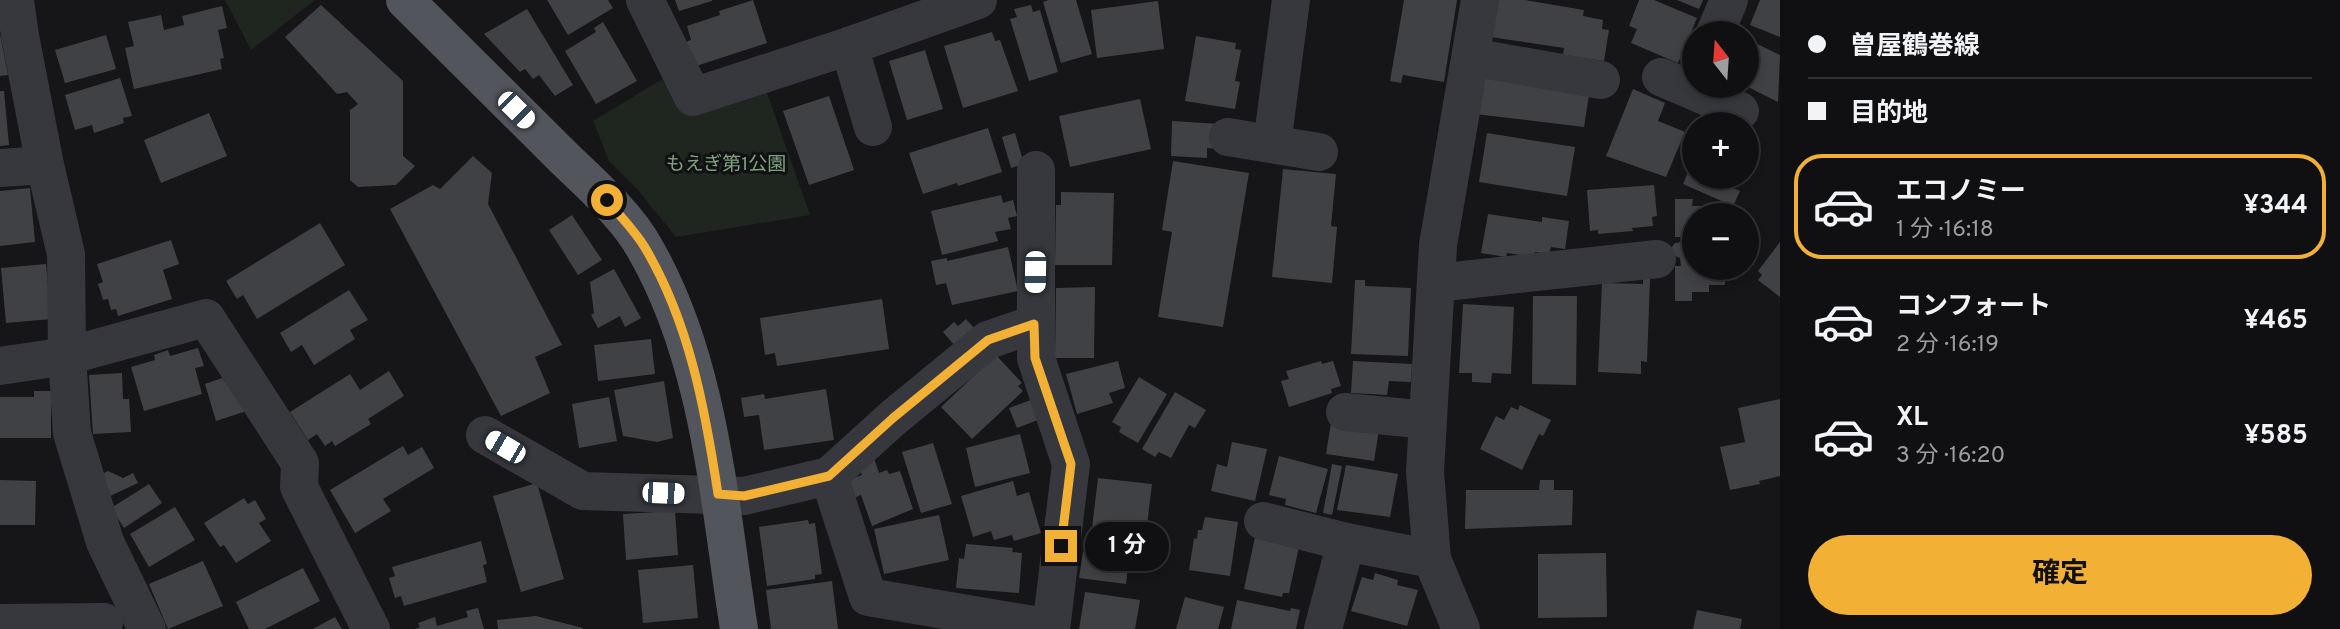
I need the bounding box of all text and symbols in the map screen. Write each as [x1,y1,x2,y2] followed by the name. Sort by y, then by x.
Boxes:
[1682,21,1759,98] north arrow
[1682,21,1759,280] map controls
[1850,31,1980,64] text: 曽屋鶴巻線
[494,88,539,132] car
[1850,98,1928,131] text: 目的地
[1682,112,1759,189] button: +
[666,153,786,177] park label: もえぎ第1公園
[1812,175,1875,238] icon: car
[1896,176,2026,209] text: エコノミー
[591,184,623,216] route start
[2243,190,2308,223] text: ¥344
[1682,203,1759,280] button: −
[1896,216,1994,245] text: 1 分 · 16:18
[1025,251,1046,293] car
[1812,290,1875,353] icon: car
[1896,291,2051,324] text: コンフォート
[2244,305,2308,338] text: ¥465
[1896,331,1999,360] text: 2 分 · 16:19
[1896,402,1928,435] text: XL
[1812,405,1875,468] icon: car
[2244,420,2308,453] text: ¥585
[482,427,529,467] car
[1896,442,2005,471] text: 3 分 · 16:20
[642,482,685,504] car
[1086,522,1170,570] callout: 1 分
[1045,530,1077,562] route end
[1108,532,1146,561] text: 1 分
[1808,535,2312,615] button: 確定

